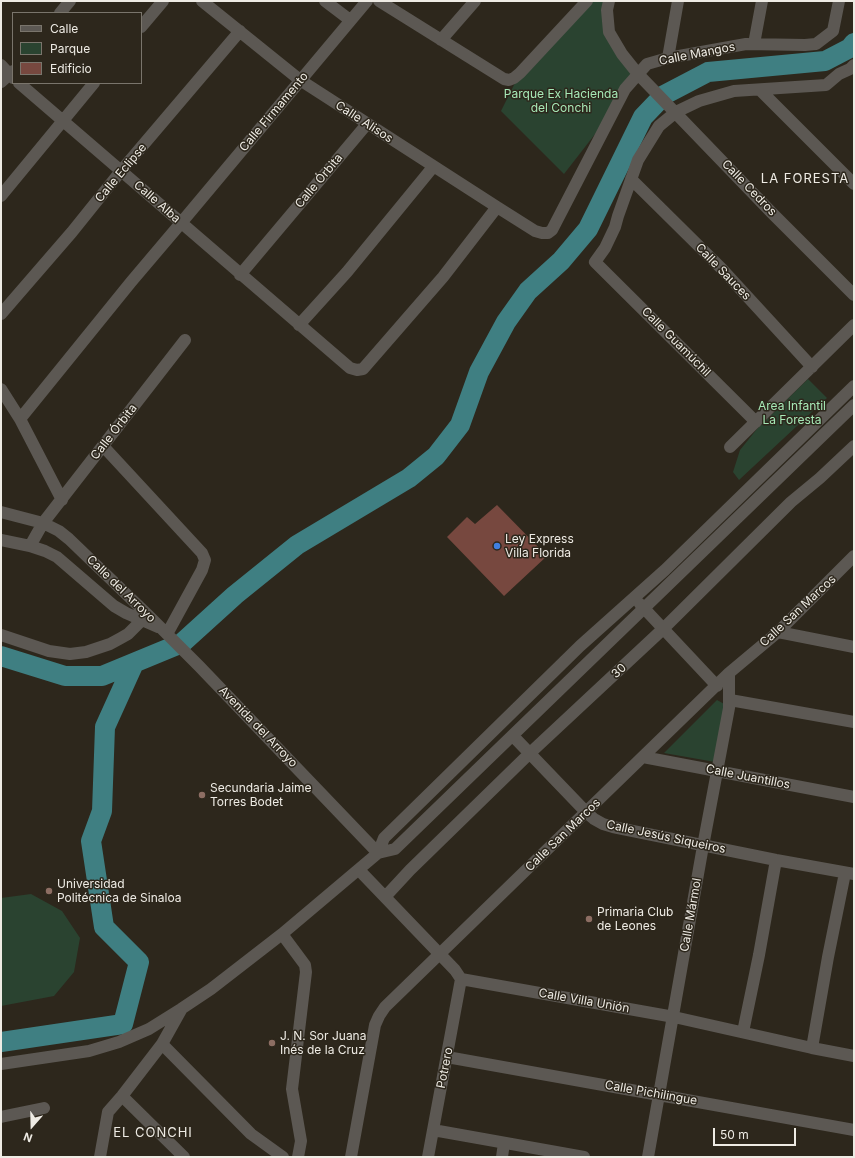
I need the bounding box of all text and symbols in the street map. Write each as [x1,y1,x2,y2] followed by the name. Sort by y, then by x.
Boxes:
[12,12,142,84] legend
[50,21,78,36] text: Calle
[658,40,736,68] street label: Calle Mangos
[50,41,90,56] text: Parque
[50,61,92,76] text: Edificio
[237,69,311,155] street label: Calle Firmamento
[504,87,618,115] park label: Parque Ex Hacienda del Conchi
[333,98,395,146] street label: Calle Alisos
[92,141,150,205] street label: Calle Eclipse
[292,151,346,211] street label: Calle Órbita
[719,157,779,219] street label: Calle Cedros
[761,171,849,187] district label: LA FORESTA
[131,178,183,226] street label: Calle Alba
[692,241,754,303] street label: Calle Sauces
[638,304,714,380] street label: Calle Guamúchil
[758,399,826,427] park label: Area Infantil La Foresta
[88,401,140,463] street label: Calle Órbita
[505,532,574,560] place label: Ley Express Villa Florida
[492,541,502,551] marker: Ley Express Villa Florida
[84,552,158,626] street label: Calle del Arroyo
[757,572,839,650] street label: Calle San Marcos
[609,661,629,681] street label: 30
[216,684,300,770] street label: Avenida del Arroyo
[705,762,791,792] street label: Calle Juantillos
[210,781,312,809] place label: Secundaria Jaime Torres Bodet
[197,790,207,800] marker: Secundaria Jaime Torres Bodet
[522,795,604,875] street label: Calle San Marcos
[605,817,727,857] street label: Calle Jesús Siqueiros
[57,877,181,905] place label: Universidad Politécnica de Sinaloa
[677,877,705,953] street label: Calle Mármol
[44,886,54,896] marker: Universidad Politécnica de Sinaloa
[597,905,673,933] place label: Primaria Club de Leones
[584,914,594,924] marker: Primaria Club de Leones
[537,986,631,1016] street label: Calle Villa Unión
[280,1029,366,1057] place label: J. N. Sor Juana Inés de la Cruz
[267,1038,277,1048] marker: J. N. Sor Juana Inés de la Cruz
[434,1046,456,1090] street label: Potrero
[604,1078,698,1108] street label: Calle Pichilingue
[12,1106,52,1146] north arrow
[715,1120,798,1146] scale bar
[113,1125,193,1141] district label: EL CONCHI
[720,1127,749,1142] text: 50 m
[22,1129,34,1145] text: N

